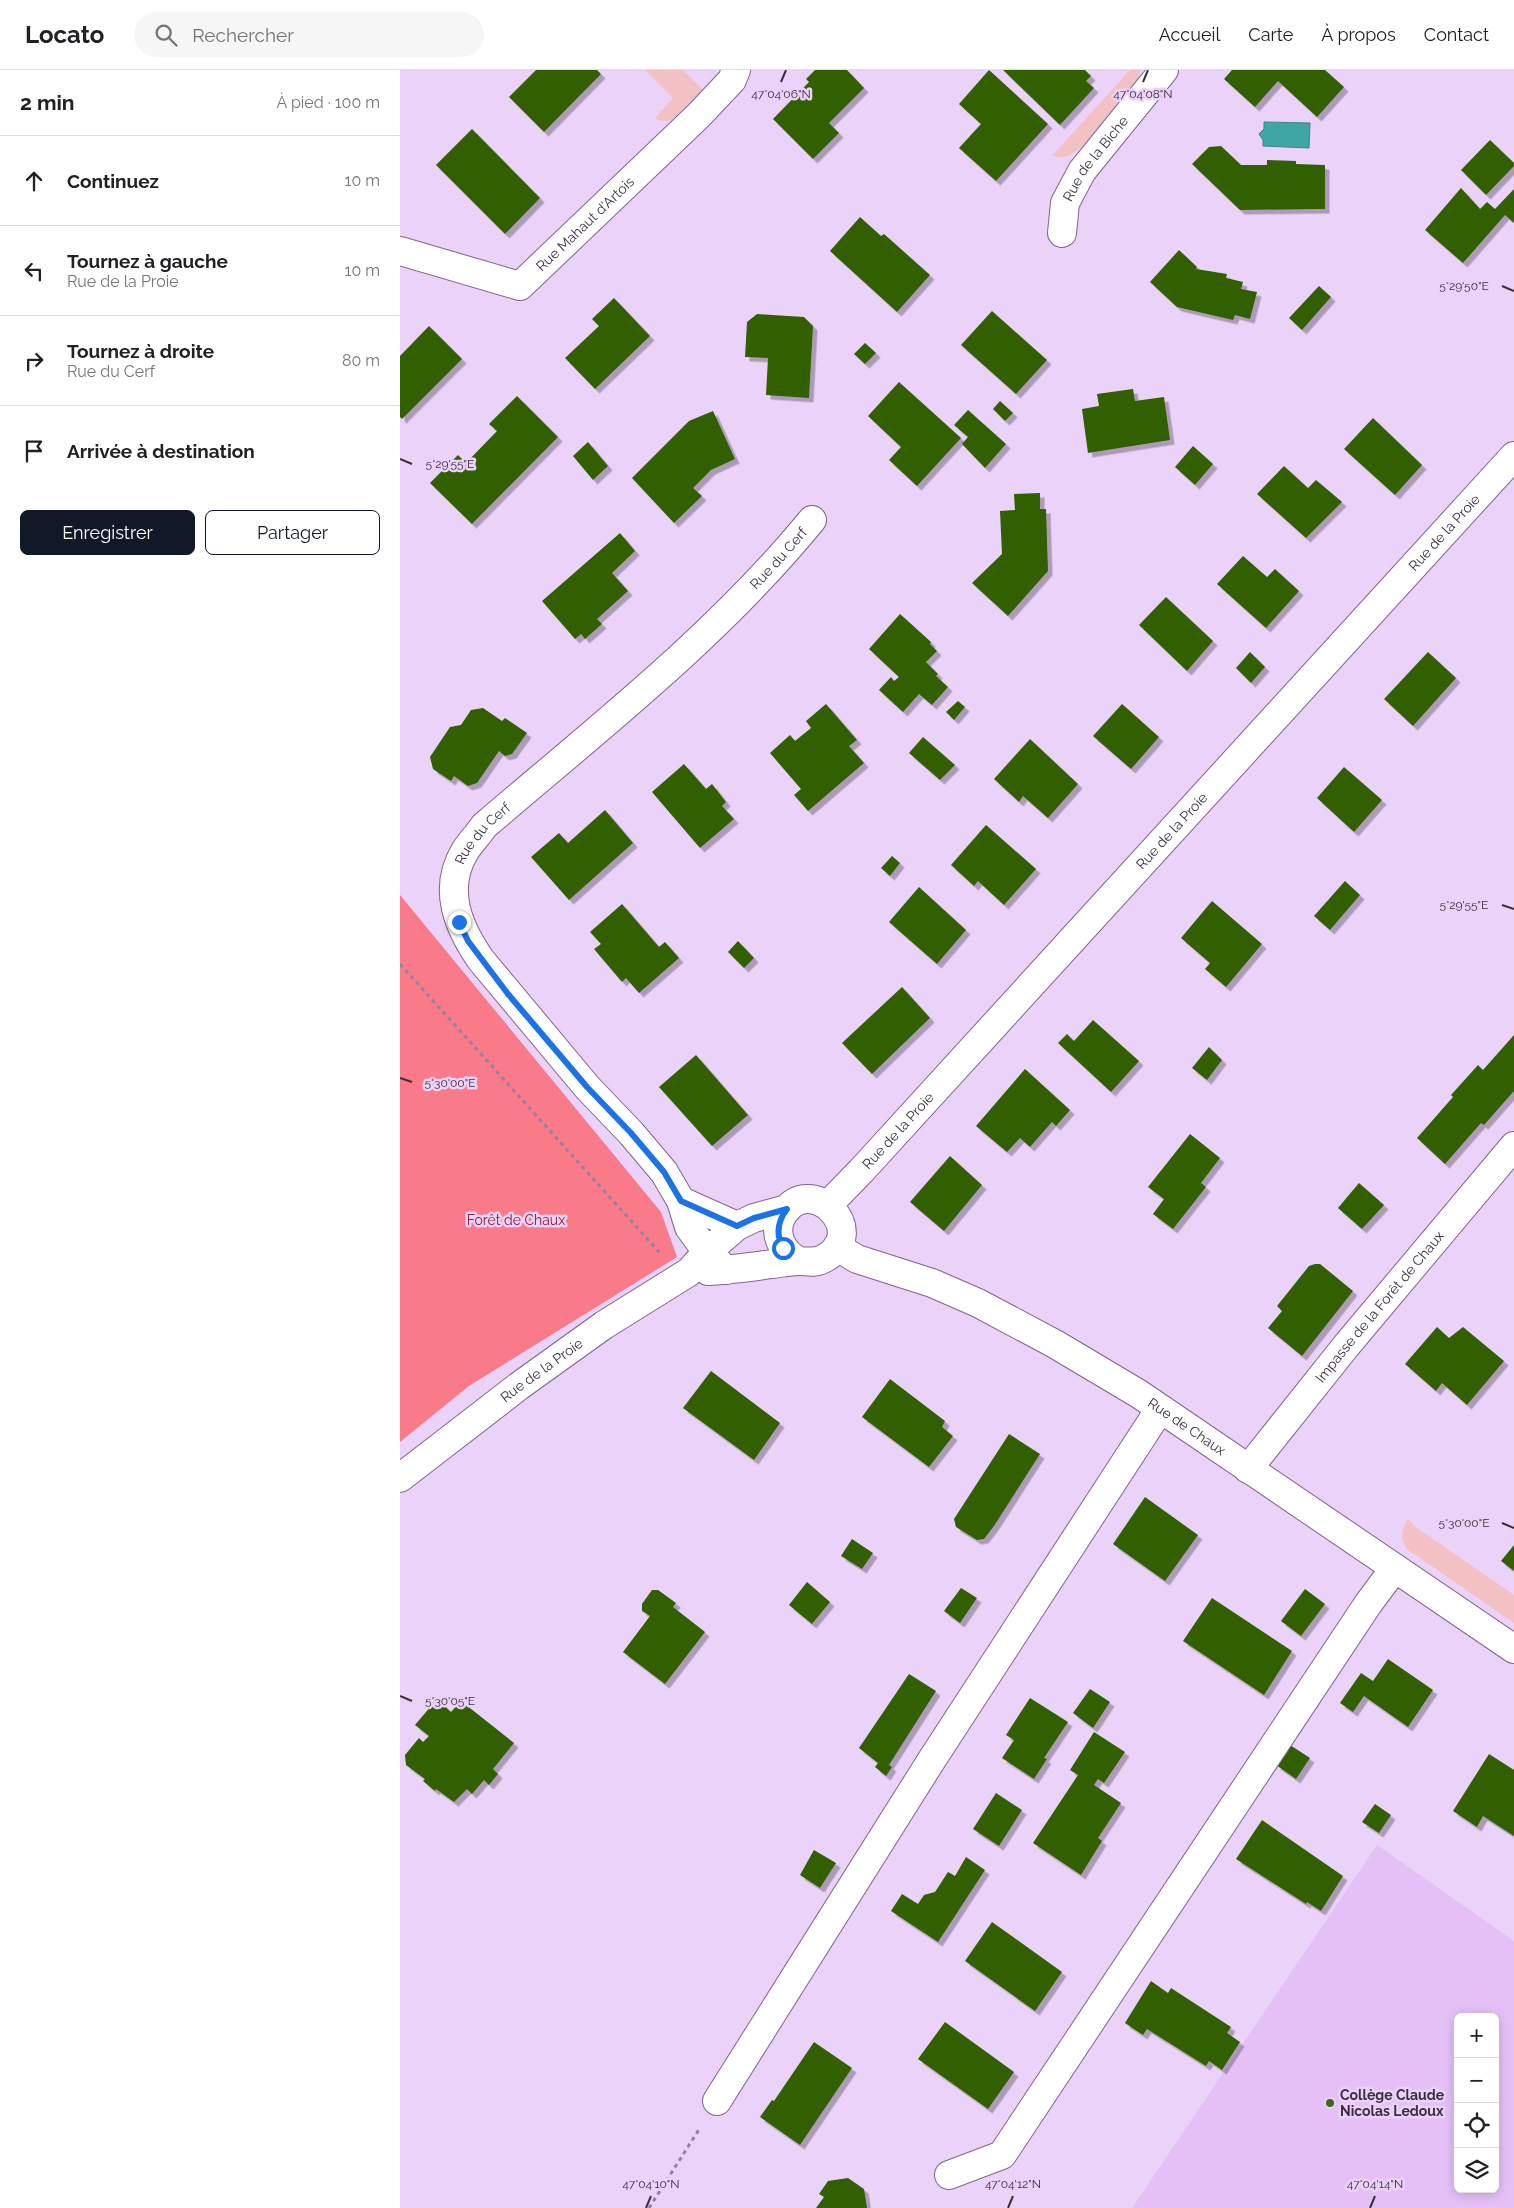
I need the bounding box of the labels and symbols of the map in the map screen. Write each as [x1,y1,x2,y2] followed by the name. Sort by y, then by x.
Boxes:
[751,87,811,101] text: 47°04'06"N
[1113,87,1173,101] text: 47°04'08"N
[1059,113,1131,204] street label: Rue de la Biche
[533,173,637,274] street label: Rue Mahaut d'Artois
[1439,279,1489,293] text: 5°29'50"E
[426,457,474,471] text: 5°29'55"E
[1405,491,1483,574] street label: Rue de la Proie
[747,523,811,592] street label: Rue du Cerf
[1133,789,1211,872] street label: Rue de la Proie
[451,798,514,867] street label: Rue du Cerf
[1440,898,1488,912] text: 5°29'55"E
[448,911,471,934] route end
[425,1076,475,1090] text: 5°30'00"E
[859,1089,937,1172] street label: Rue de la Proie
[467,1212,565,1228] park label: Forêt de Chaux
[1312,1228,1447,1386] street label: Impasse de la Forêt de Chaux
[772,1237,795,1260] route start
[497,1335,586,1405] street label: Rue de la Proie
[1145,1394,1229,1459] street label: Rue de Chaux
[1439,1516,1489,1530] text: 5°30'00"E
[425,1694,475,1708] text: 5°30'05"E
[1340,2087,1445,2119] place label: Collège Claude Nicolas Ledoux
[1324,2097,1336,2109] marker: Collège Claude Nicolas Ledoux
[622,2177,680,2191] text: 47°04'10"N
[985,2177,1041,2191] text: 47°04'12"N
[1347,2177,1403,2191] text: 47°04'14"N

